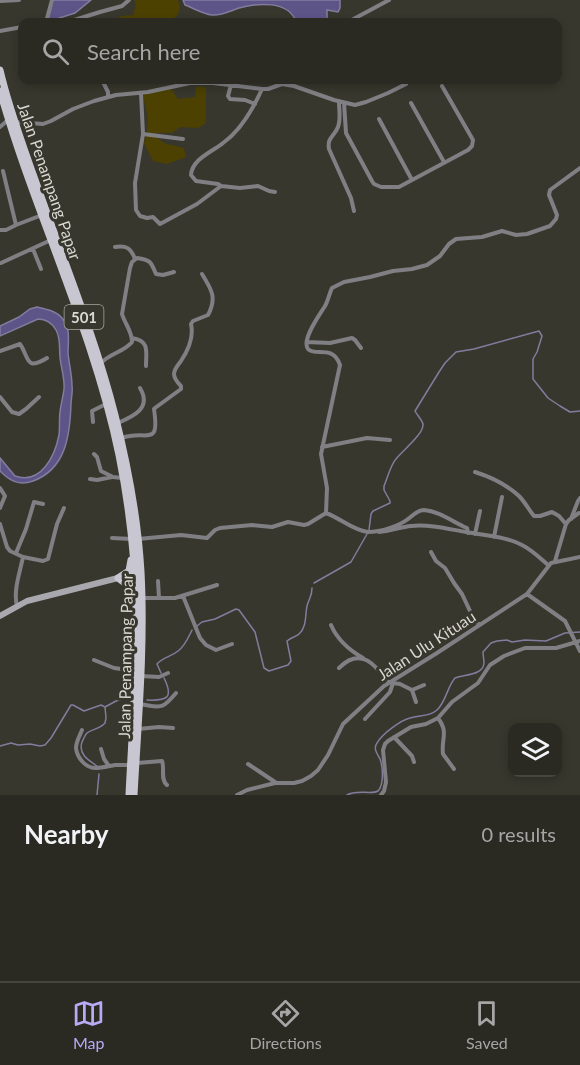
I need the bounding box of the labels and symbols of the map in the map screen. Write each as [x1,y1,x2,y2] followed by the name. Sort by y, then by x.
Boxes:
[14,100,86,262] street label: Jalan Penampang Papar
[64,305,104,329] road number: 501
[114,573,136,739] street label: Jalan Penampang Papar
[373,606,479,684] street label: Jalan Ulu Kituau

